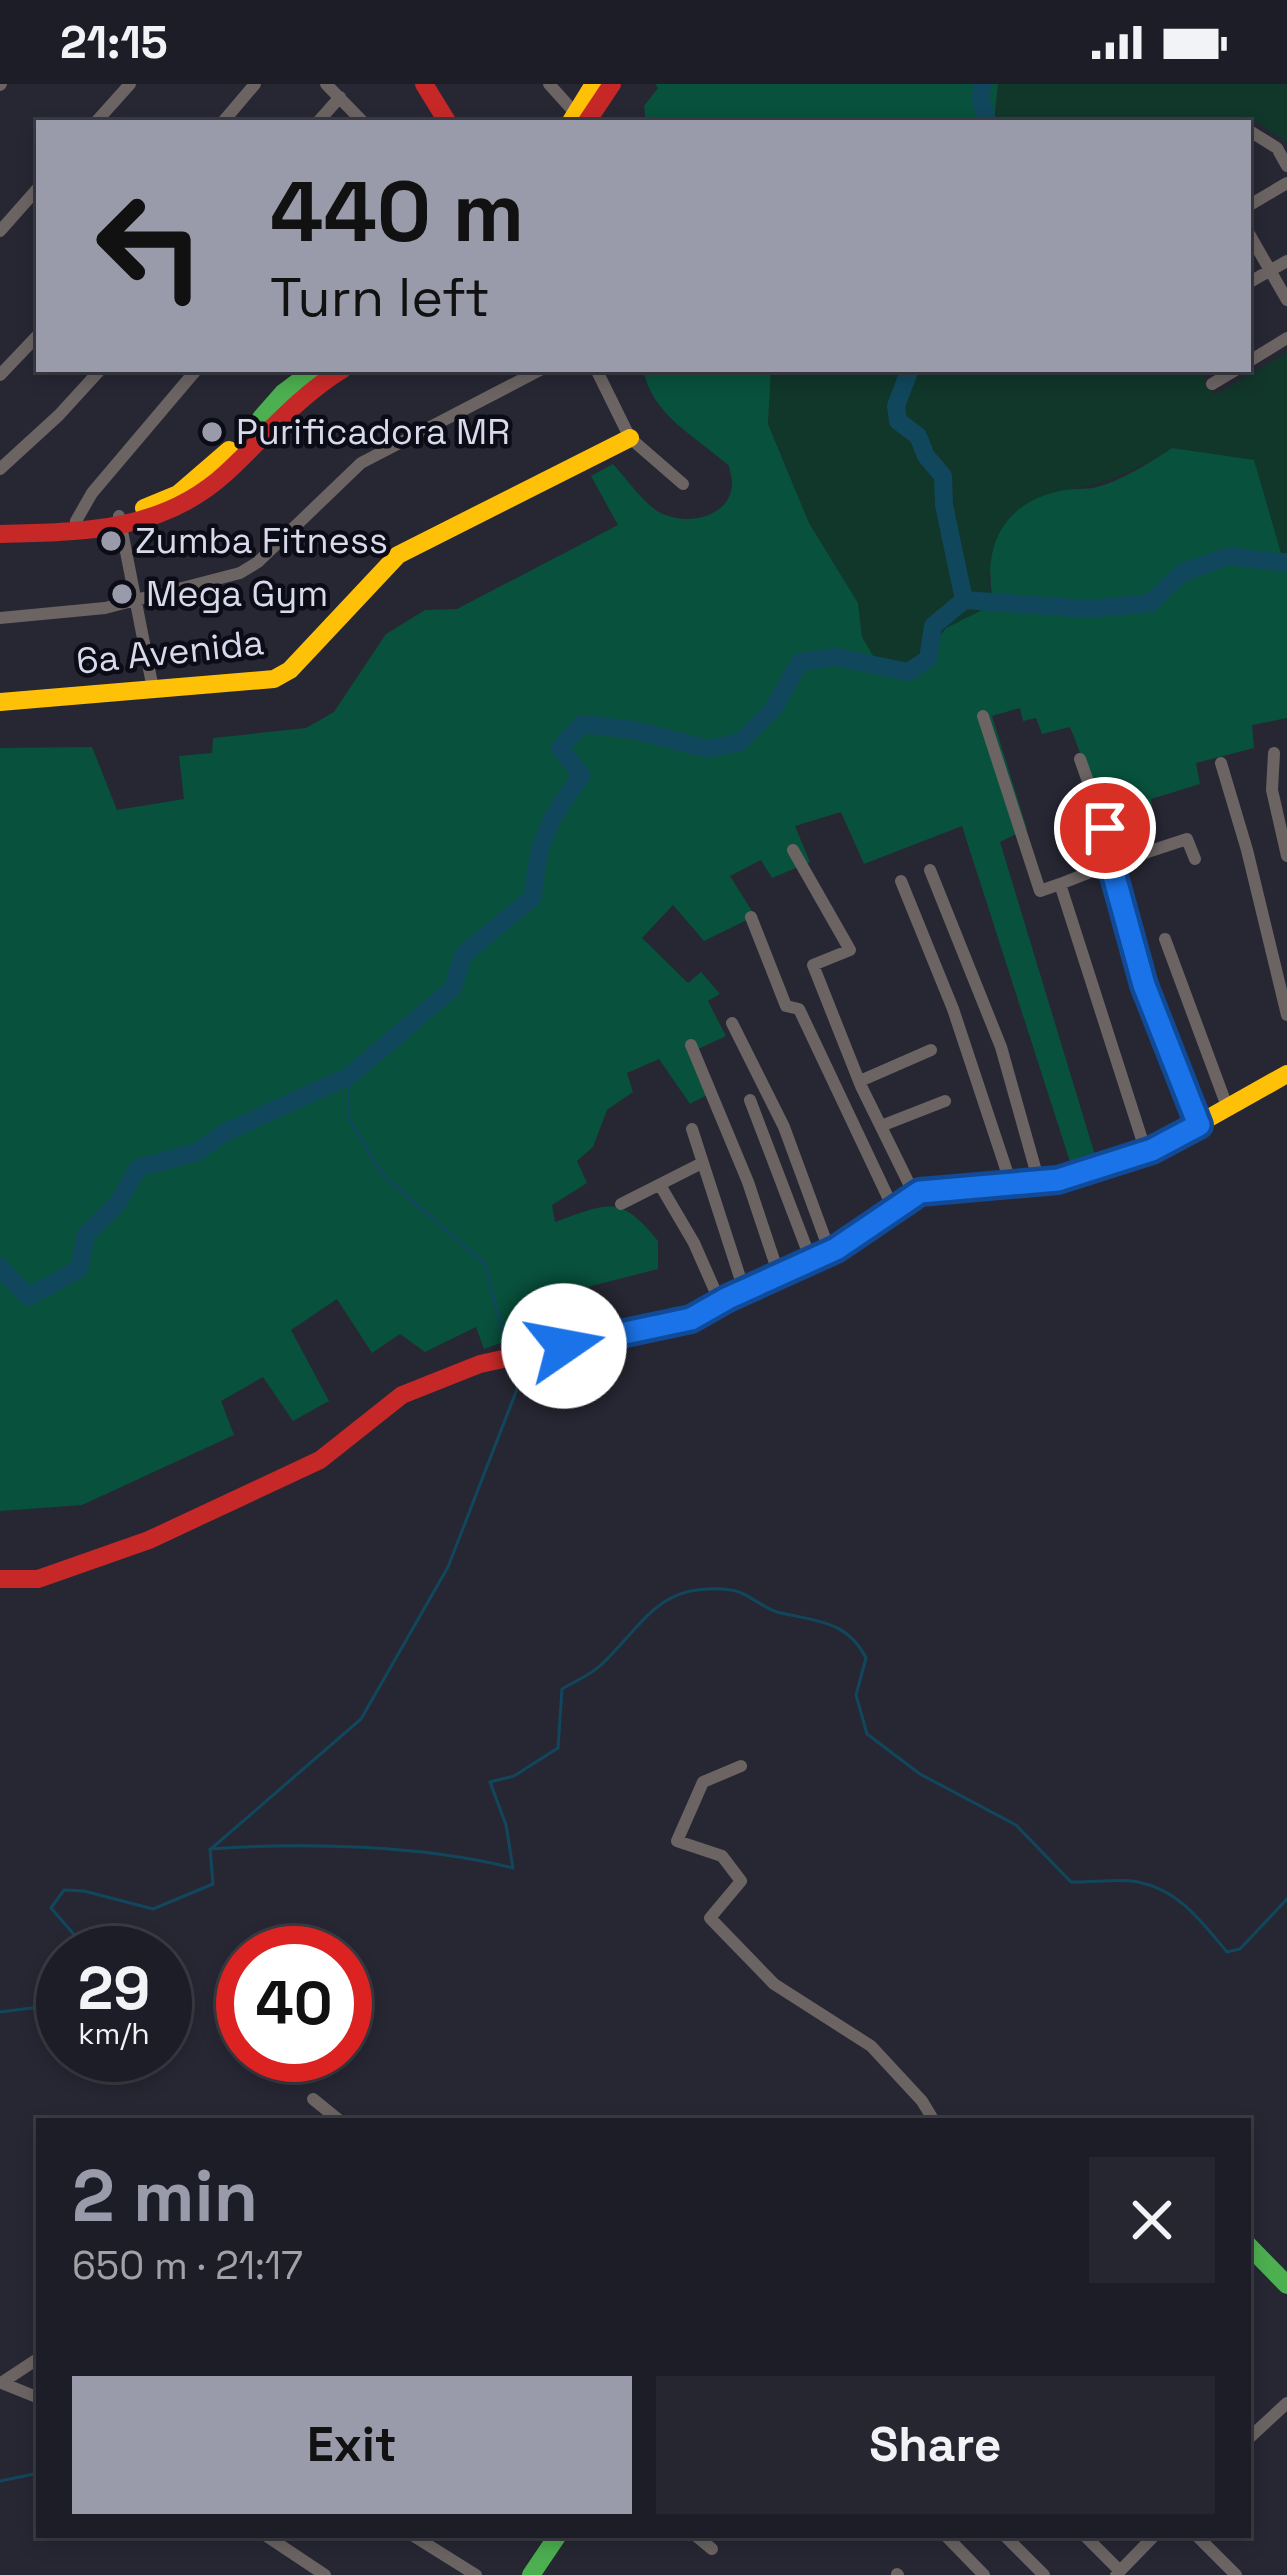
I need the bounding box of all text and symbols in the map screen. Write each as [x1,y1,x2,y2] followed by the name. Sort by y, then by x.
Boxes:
[60,14,168,71] text: 21:15
[270,158,524,266] text: 440 m
[72,168,228,324] icon: left
[270,263,490,332] text: Turn left
[236,409,510,455] place label: Purificadora MR
[199,419,225,445] marker: Purificadora MR
[135,518,388,564] place label: Zumba Fitness
[98,528,124,554] marker: Zumba Fitness
[146,571,328,617] place label: Mega Gym
[109,581,135,607] marker: Mega Gym
[74,619,266,685] street label: 6a Avenida
[1054,777,1156,879] pin
[1072,795,1138,861] icon: arrive
[501,1283,627,1409] position arrow
[216,1926,372,2082] speed limit sign: 40
[78,1950,150,2027] text: 29
[78,2014,150,2053] text: km/h
[72,2150,258,2242] text: 2 min
[1089,2157,1215,2283] button: close
[72,2241,303,2290] text: 650 m · 21:17
[72,2376,632,2514] button: Exit
[656,2376,1215,2514] button: Share

